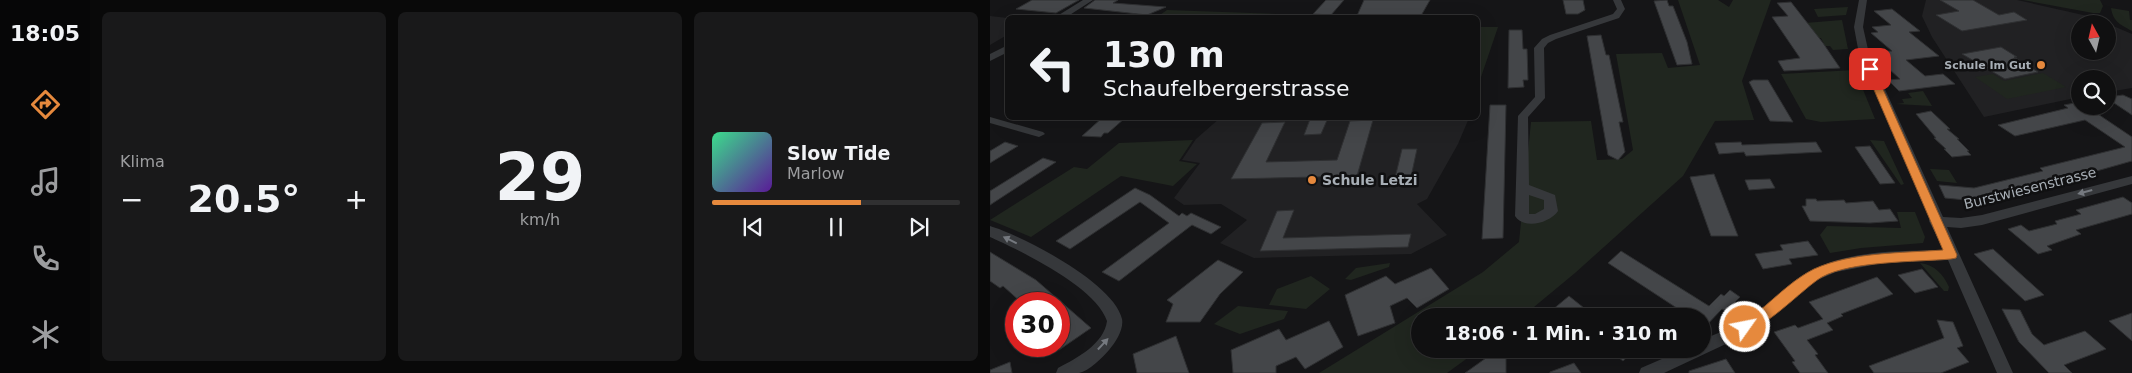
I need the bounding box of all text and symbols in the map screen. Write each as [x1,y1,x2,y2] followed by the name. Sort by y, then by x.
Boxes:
[2071,15,2116,60] north arrow
[2071,15,2116,115] map controls
[10,21,80,46] text: 18:05
[1020,35,1085,100] icon: left
[1103,35,1225,75] text: 130 m
[1849,48,1891,90] pin
[1856,55,1884,83] icon: arrive
[1944,59,2031,72] place label: Schule Im Gut
[2035,59,2047,71] marker: Schule Im Gut
[2071,70,2116,115] button: search
[1103,76,1350,101] text: Schaufelbergerstrasse
[28,87,63,122] icon: directions
[495,140,585,215] text: 29
[787,142,890,164] text: Slow Tide
[120,152,165,171] text: Klima
[28,164,63,199] icon: music
[787,164,845,183] text: Marlow
[1962,164,2098,212] street label: Burstwiesenstrasse
[1322,172,1418,188] place label: Schule Letzi
[1306,174,1318,186] marker: Schule Letzi
[188,177,300,221] text: 20.5°
[120,183,143,216] text: −
[345,183,368,216] text: +
[2077,188,2092,196] one-way arrow
[520,210,560,229] text: km/h
[739,213,767,241] icon: previous
[822,213,850,241] icon: pause
[905,213,933,241] icon: next
[1003,236,1017,244] one-way arrow
[28,241,63,276] icon: phone
[1005,292,1070,357] speed limit sign: 30
[1718,300,1770,352] position arrow
[28,317,63,352] icon: climate
[1444,322,1678,344] text: 18:06 · 1 Min. · 310 m
[1097,339,1109,351] one-way arrow

